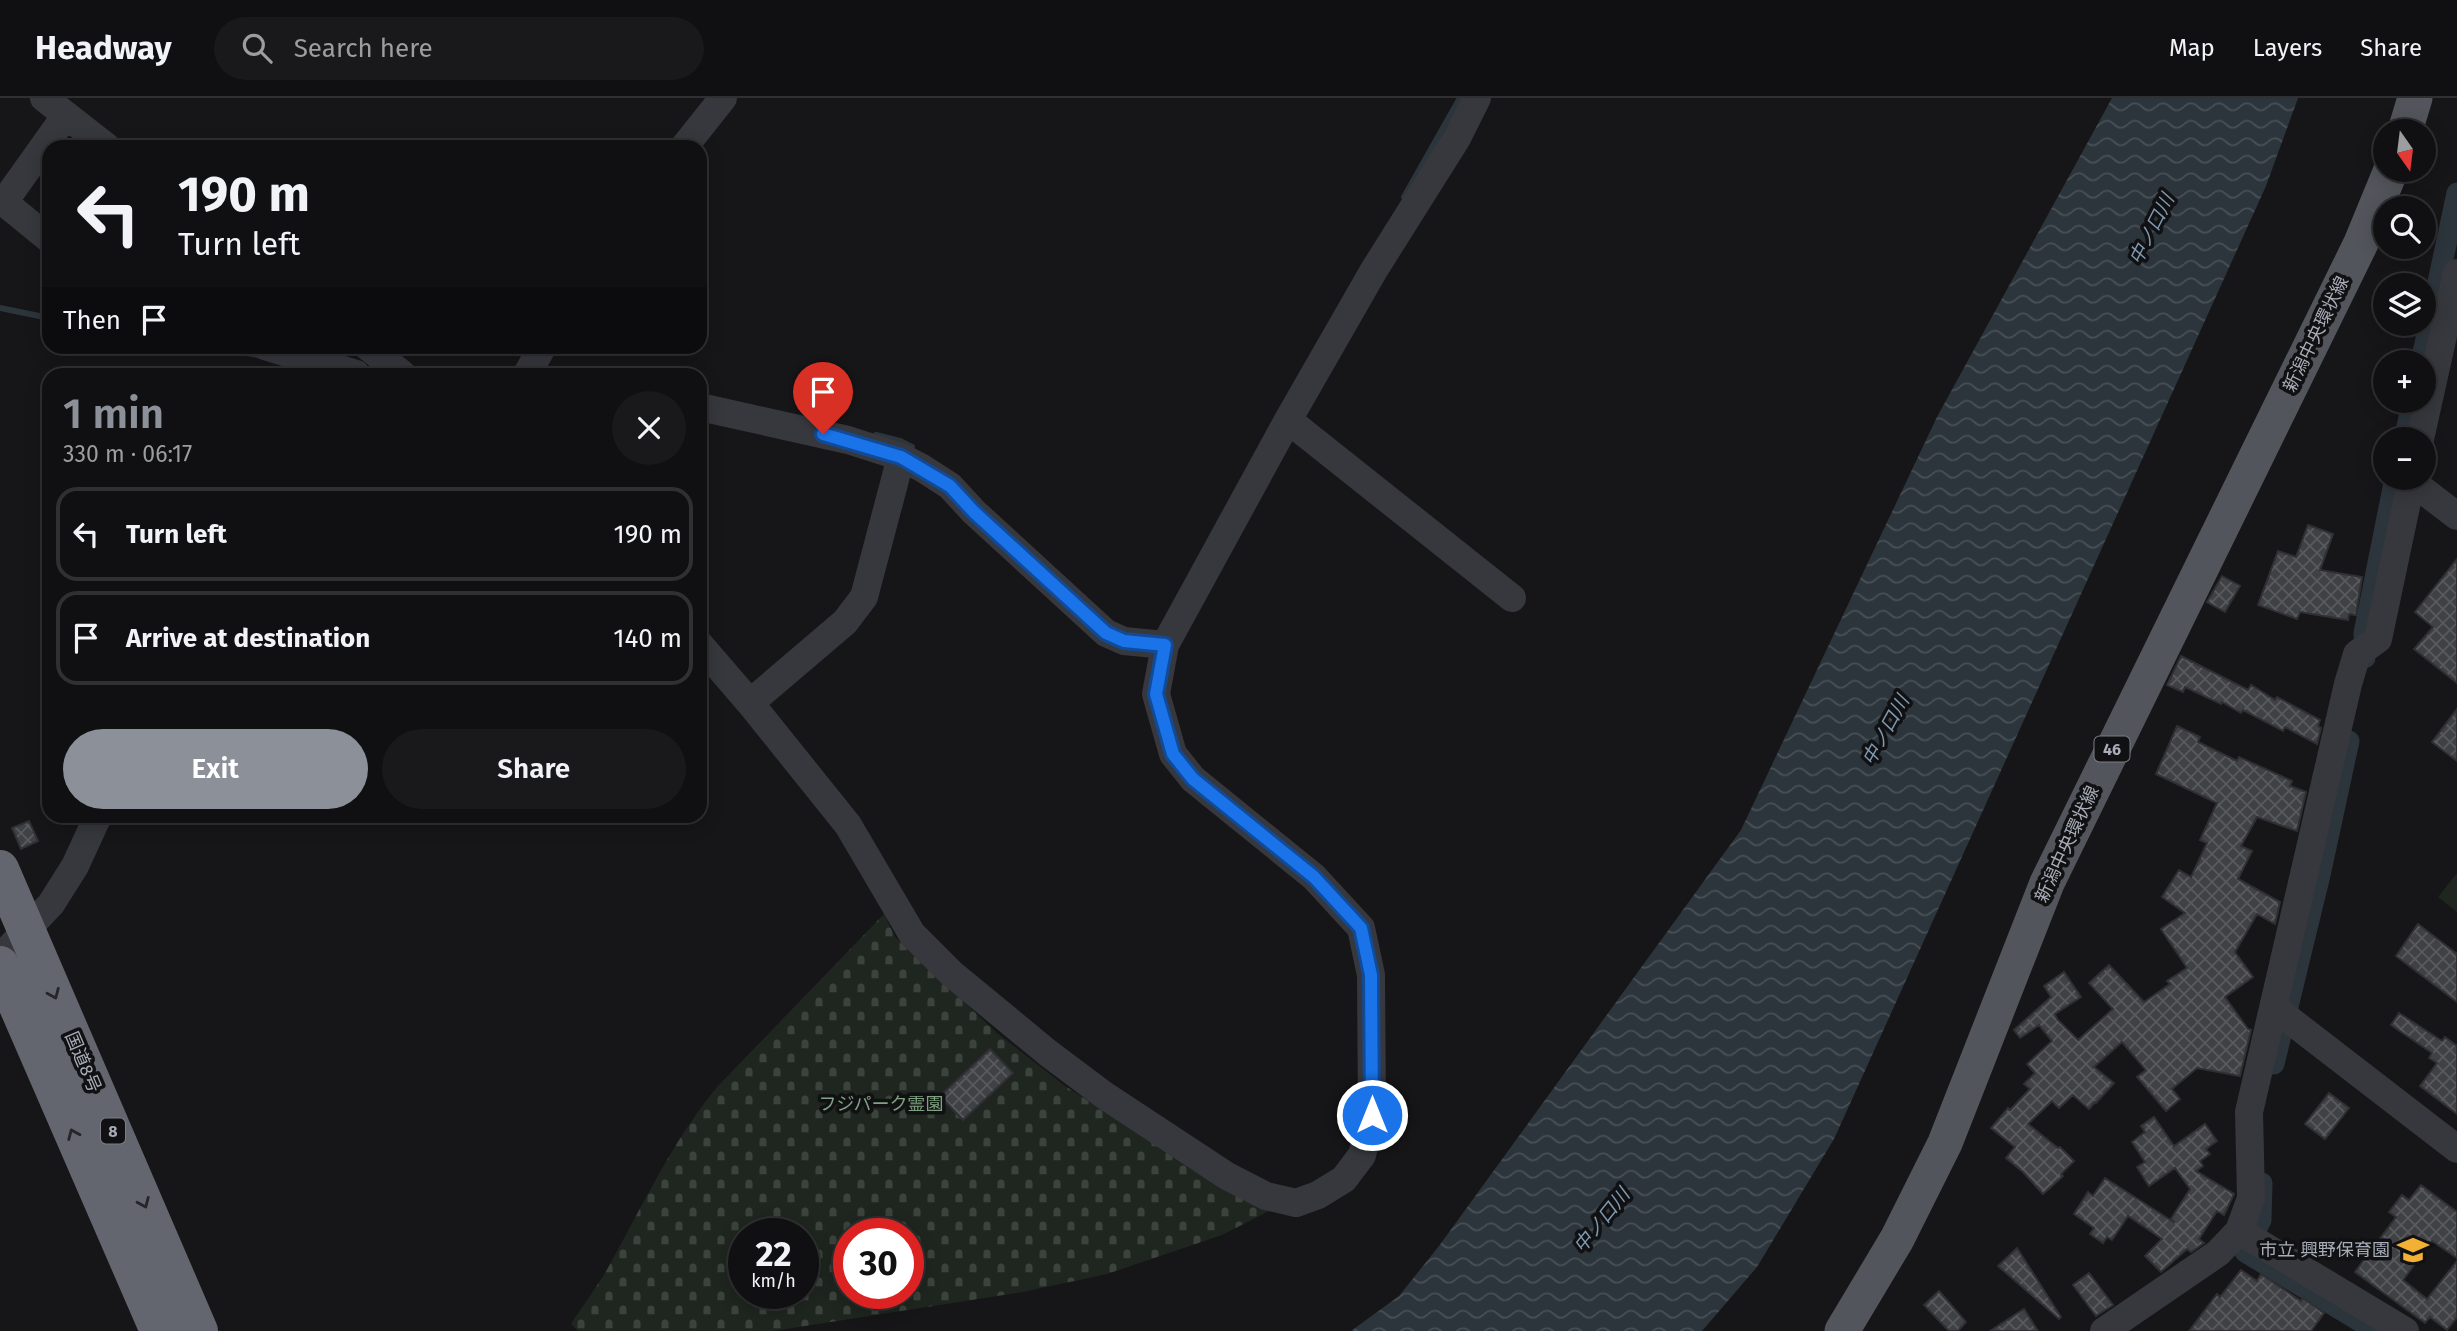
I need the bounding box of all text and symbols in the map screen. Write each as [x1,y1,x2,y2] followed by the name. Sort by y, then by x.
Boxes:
[214,17,704,80] search box
[35,28,172,68] text: Headway
[238,29,276,67] icon: search
[294,33,433,64] text: Search here
[2169,34,2215,62] text: Map
[2253,34,2322,62] text: Layers
[2360,34,2422,62] text: Share
[2373,119,2436,182] north arrow
[2373,119,2436,490] map controls
[178,165,310,224] text: 190 m
[63,168,154,259] icon: left
[2124,188,2180,268] water label: 中ノ口川
[2373,196,2436,259] button: search
[178,225,300,263] text: Turn left
[2278,273,2354,395] street label: 新潟中央環状線
[2373,273,2436,336] button: layers
[135,301,173,339] icon: arrive
[63,305,121,336] text: Then
[2373,350,2436,413] button: +
[793,362,853,434] pin
[804,373,842,411] icon: arrive
[63,389,164,439] text: 1 min
[612,391,686,465] button: close
[2373,427,2436,490] button: −
[63,440,192,468] text: 330 m · 06:17
[67,515,105,553] icon: left
[126,519,227,550] text: Turn left
[613,519,682,550] text: 190 m
[67,619,105,657] icon: arrive
[126,623,370,654] text: Arrive at destination
[613,623,682,654] text: 140 m
[1857,690,1915,769] water label: 中ノ口川
[63,729,368,809] button: Exit
[382,729,686,809] button: Share
[2094,736,2130,762] road number: 46
[2030,782,2104,906] street label: 新潟中央環状線
[45,987,59,999] one-way arrow
[60,1028,106,1096] street label: 国道8号
[1335,1078,1409,1152] position arrow
[819,1093,943,1115] park label: フジパーク霊園
[101,1119,125,1144] road number: 8
[68,1128,82,1140] one-way arrow
[1569,1182,1635,1257] water label: 中ノ口川
[136,1196,150,1208] one-way arrow
[833,1218,924,1309] speed limit sign: 30
[755,1233,792,1275] text: 22
[2396,1233,2430,1267] school or university icon: 市立 興野保育園
[2259,1239,2390,1261] place label: 市立 興野保育園
[751,1270,796,1292] text: km/h

